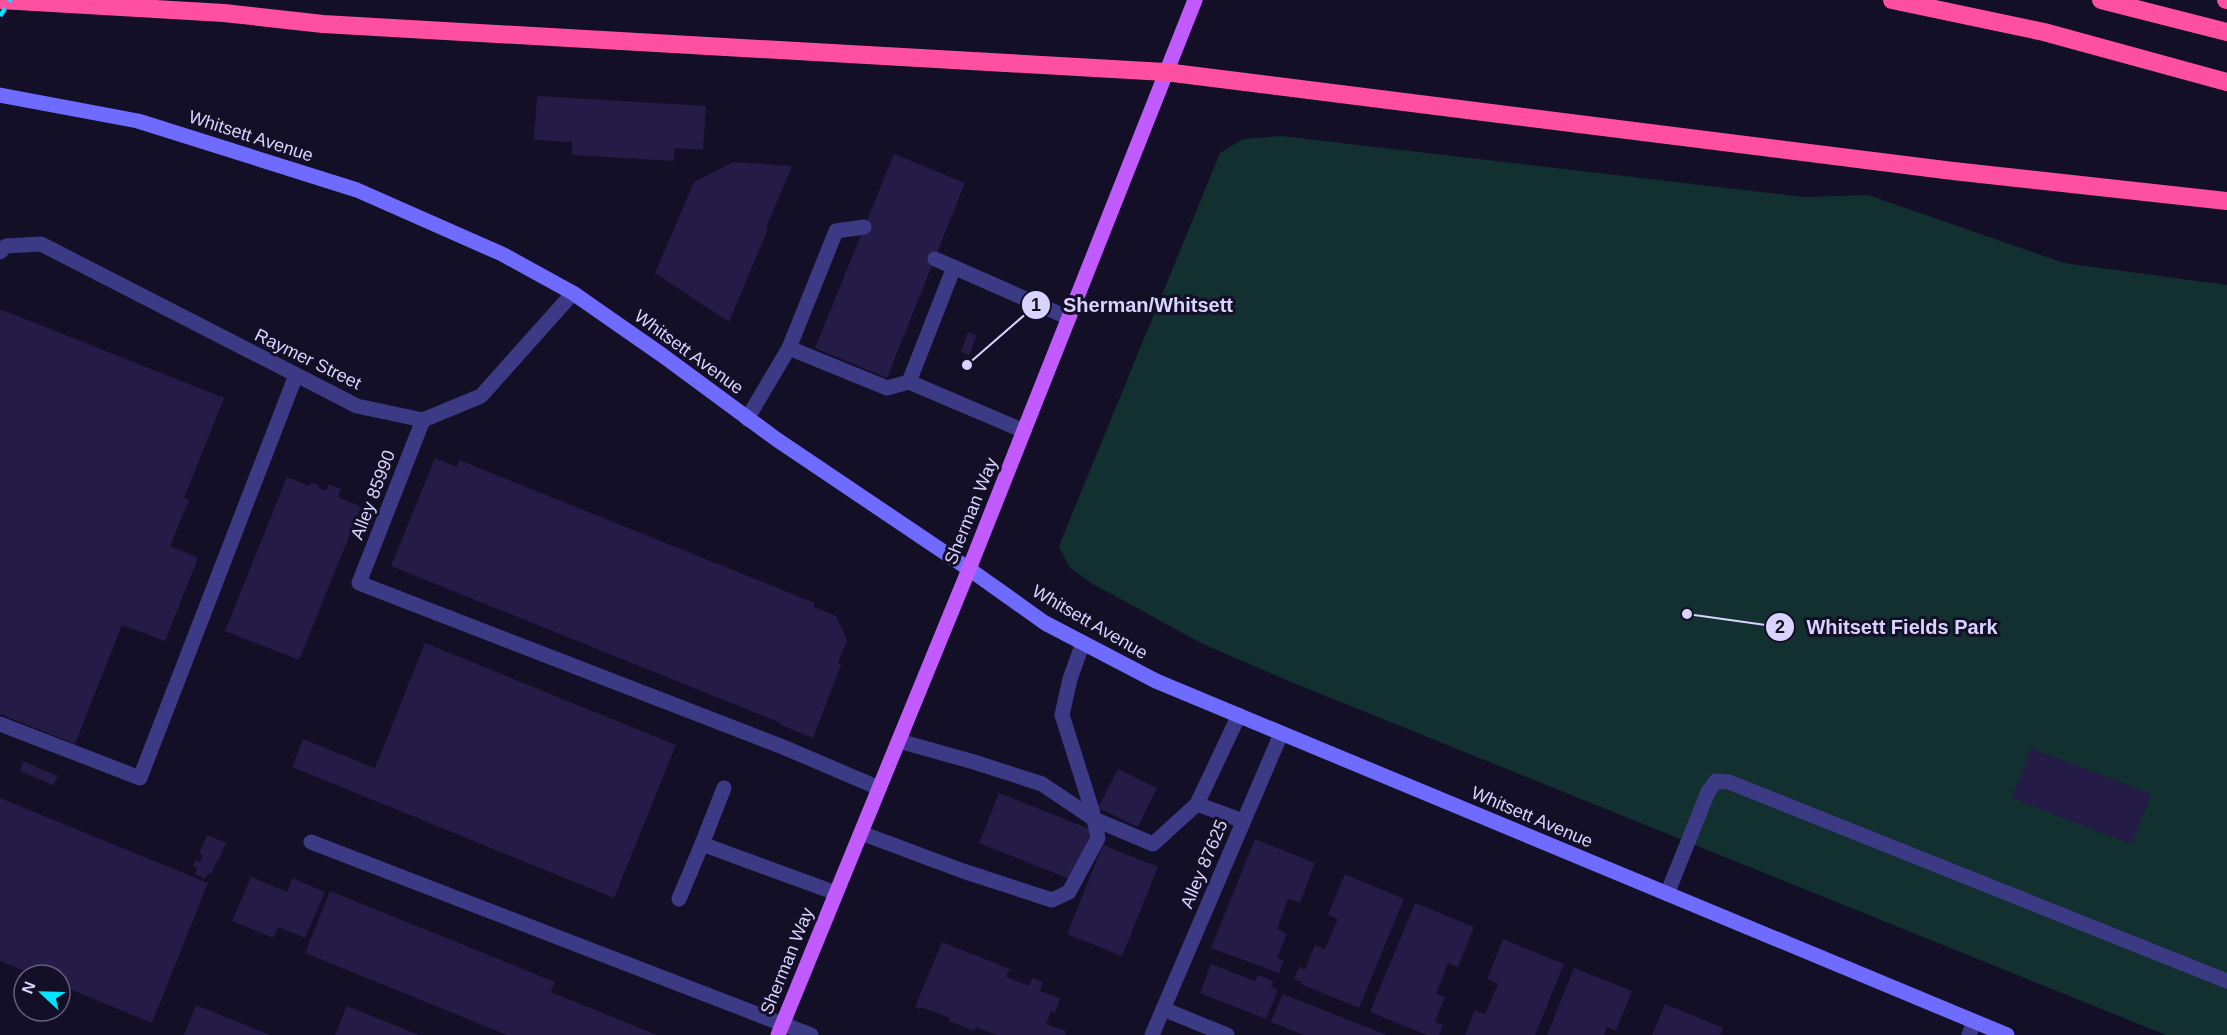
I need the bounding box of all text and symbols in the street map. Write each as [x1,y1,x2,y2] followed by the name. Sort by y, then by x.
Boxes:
[186,106,316,166] street label: Whitsett Avenue
[1021,286,1245,324] callout: Sherman/Whitsett
[1063,294,1233,316] text: Sherman/Whitsett
[1031,295,1041,315] text: 1
[631,306,747,398] street label: Whitsett Avenue
[251,325,365,393] street label: Raymer Street
[347,448,399,542] street label: Alley 85990
[940,455,1002,567] street label: Sherman Way
[1029,581,1151,663] street label: Whitsett Avenue
[1765,608,2010,646] callout: Whitsett Fields Park
[1806,616,1998,638] text: Whitsett Fields Park
[1775,617,1785,637] text: 2
[1468,782,1596,852] street label: Whitsett Avenue
[1176,817,1232,911] street label: Alley 87625
[756,905,818,1017] street label: Sherman Way
[12,963,72,1023] north arrow
[19,979,39,996] text: N

